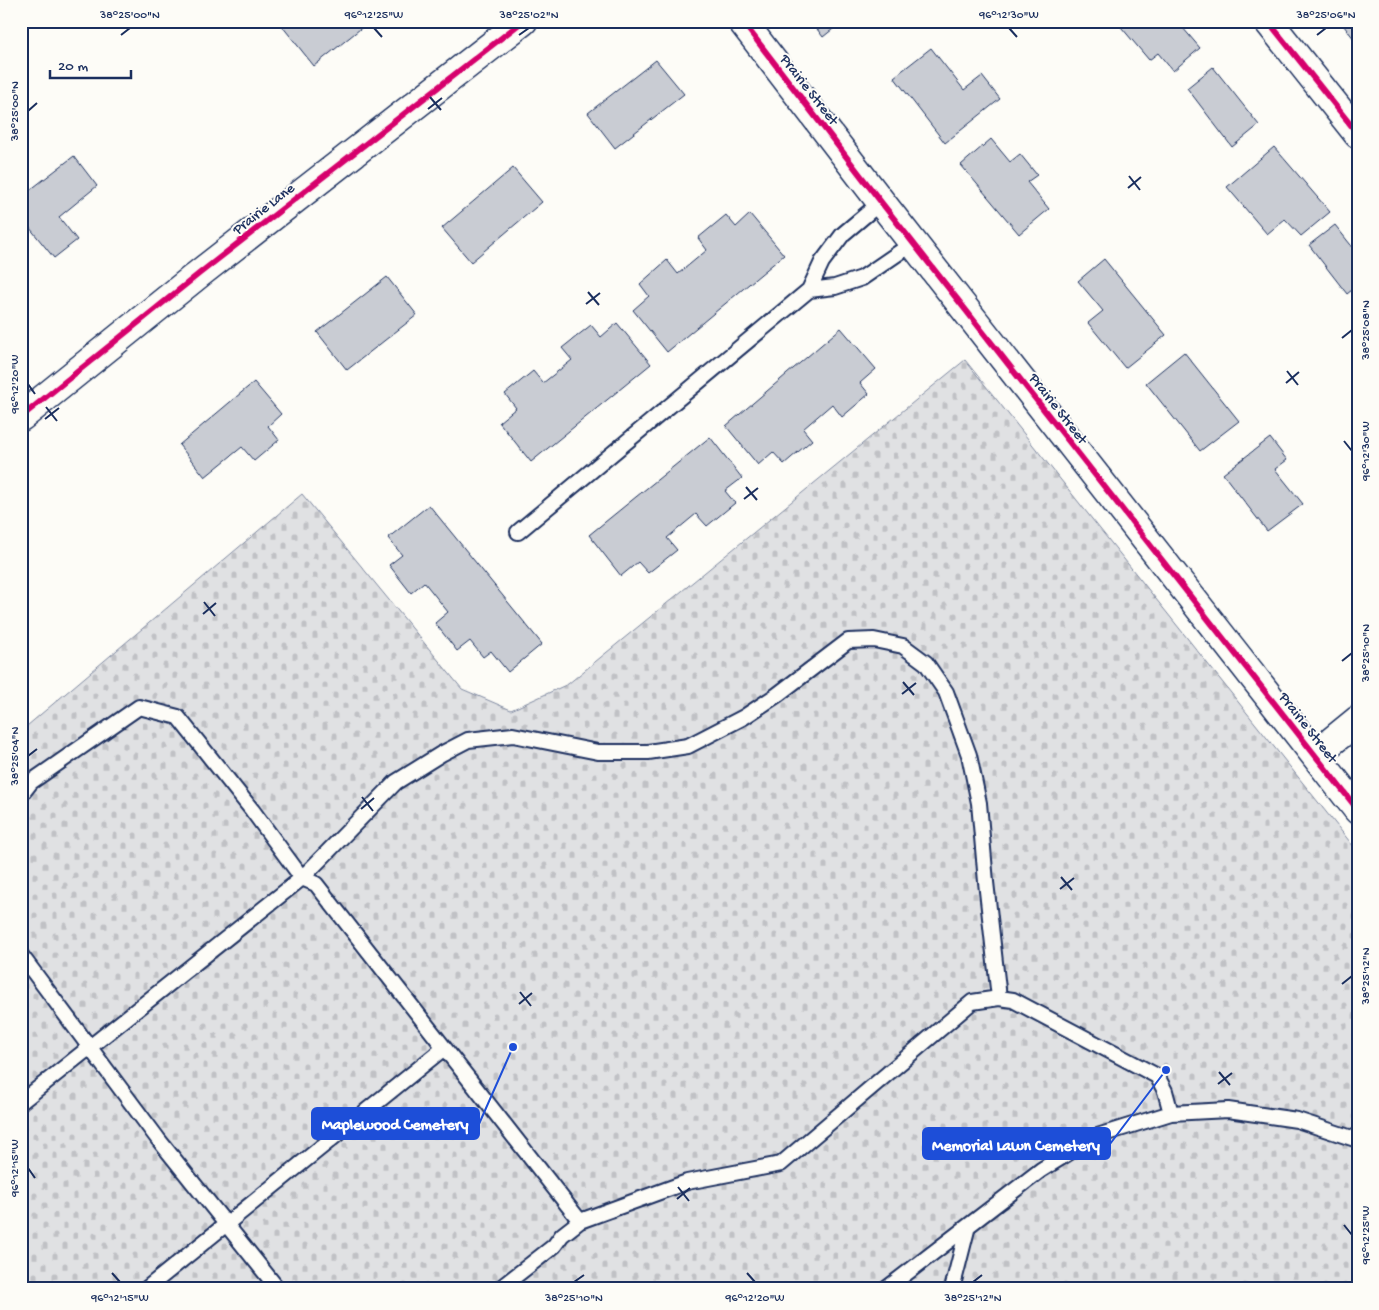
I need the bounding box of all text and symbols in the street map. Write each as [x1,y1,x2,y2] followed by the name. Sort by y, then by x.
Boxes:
[99,9,160,23] text: 38°25'00"N
[344,9,403,23] text: 96°12'25"W
[499,9,559,23] text: 38°25'02"N
[978,9,1039,23] text: 96°12'30"W
[1295,9,1356,23] text: 38°25'06"N
[50,48,131,80] scale bar
[775,50,843,131] street label: Prairie Street
[58,58,88,76] text: 20 m
[9,81,23,142] text: 38°25'00"N
[229,180,299,240] street label: Prairie Lane
[1360,300,1374,361] text: 38°25'08"N
[9,354,23,415] text: 96°12'20"W
[1024,369,1092,450] street label: Prairie Street
[1360,421,1374,482] text: 96°12'30"W
[1360,624,1374,683] text: 38°25'10"N
[1274,688,1342,769] street label: Prairie Street
[9,726,23,786] text: 38°25'04"N
[1360,947,1374,1006] text: 38°25'12"N
[312,1108,479,1139] callout: Maplewood Cemetery
[322,1117,468,1136] text: Maplewood Cemetery
[923,1128,1110,1159] callout: Memorial Lawn Cemetery
[932,1138,1100,1157] text: Memorial Lawn Cemetery
[9,1139,23,1198] text: 96°12'15"W
[1360,1206,1374,1265] text: 96°12'25"W
[90,1292,149,1306] text: 96°12'15"W
[544,1292,603,1306] text: 38°25'10"N
[724,1292,785,1306] text: 96°12'20"W
[944,1292,1002,1306] text: 38°25'12"N

